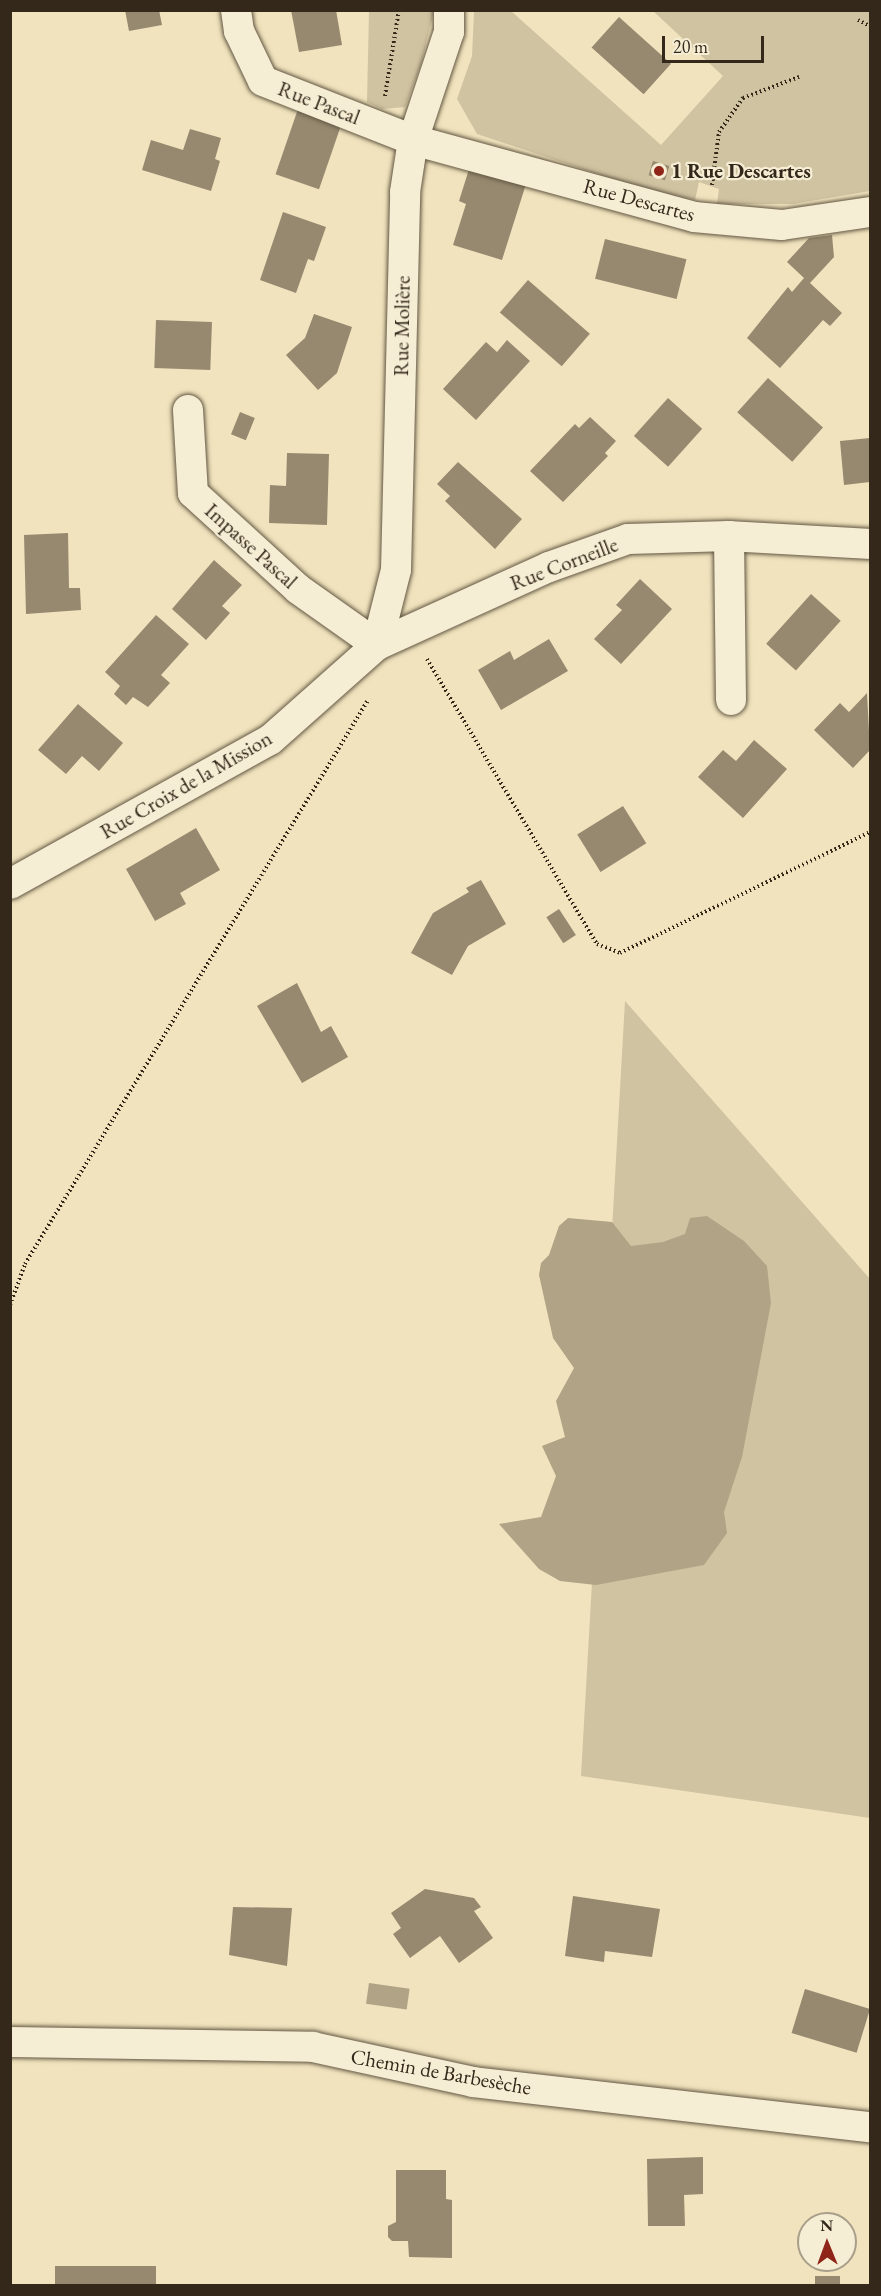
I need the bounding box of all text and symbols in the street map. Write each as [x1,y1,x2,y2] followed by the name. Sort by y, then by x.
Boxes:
[665,24,767,62] scale bar
[673,35,708,58] text: 20 m
[274,76,364,130] street label: Rue Pascal
[671,158,811,184] place label: 1 Rue Descartes
[652,164,666,178] marker: 1 Rue Descartes
[580,173,698,227] street label: Rue Descartes
[389,275,415,377] street label: Rue Molière
[200,498,302,594] street label: Impasse Pascal
[507,532,621,596] street label: Rue Corneille
[96,726,276,844] street label: Rue Croix de la Mission
[349,2044,533,2100] street label: Chemin de Barbesèche
[797,2212,857,2272] north arrow
[820,2215,833,2236] text: N

